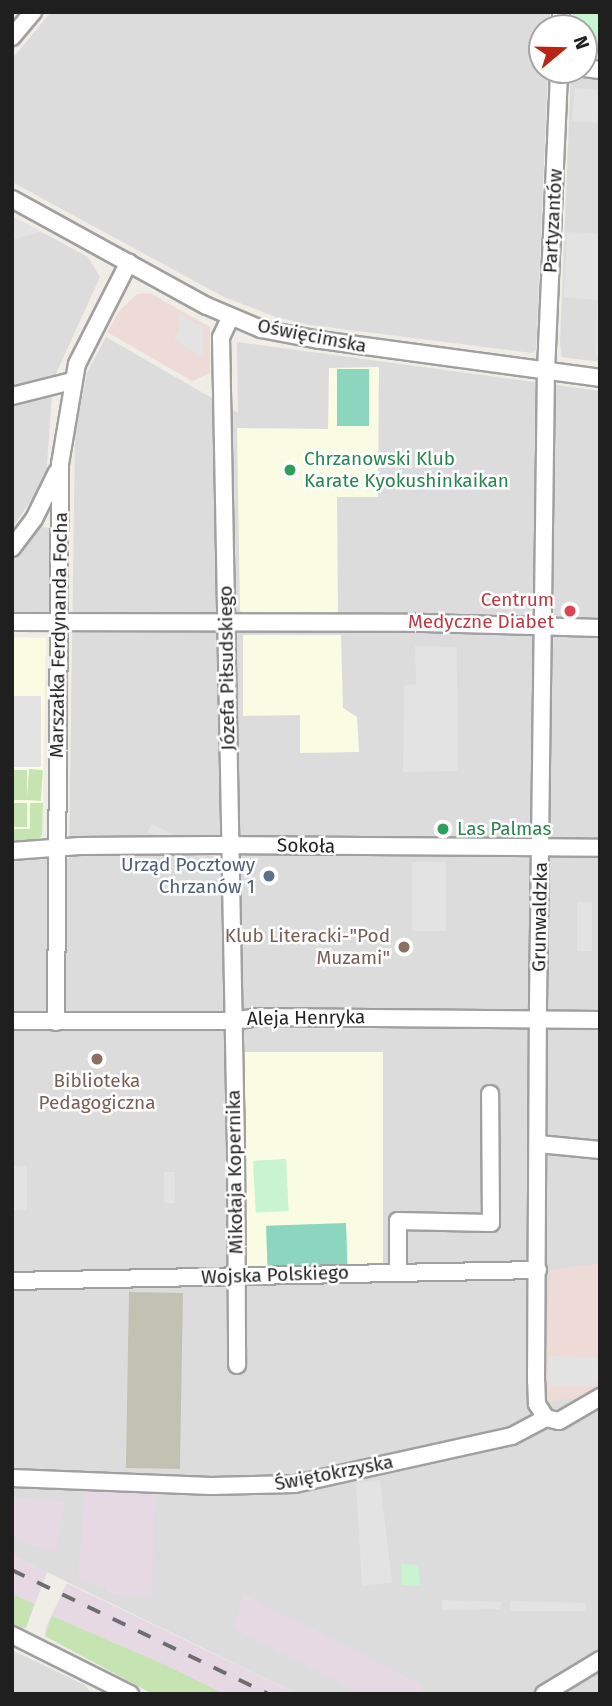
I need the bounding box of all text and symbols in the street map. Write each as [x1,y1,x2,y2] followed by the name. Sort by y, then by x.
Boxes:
[528,14,598,84] north arrow
[569,33,594,52] text: N
[539,168,567,274] street label: Partyzantów
[256,314,368,358] street label: Oświęcimska
[304,448,509,492] place label: Chrzanowski Klub Karate Kyokushinkaikan
[282,462,298,478] marker: Chrzanowski Klub Karate Kyokushinkaikan
[45,512,73,758] street label: Marszałka Ferdynanda Focha
[214,585,240,751] street label: Józefa Piłsudskiego
[408,589,554,633] place label: Centrum Medyczne Diabet
[560,601,580,621] marker: Centrum Medyczne Diabet
[457,818,551,840] place label: Las Palmas
[435,821,451,837] marker: Las Palmas
[277,834,335,858] street label: Sokoła
[121,854,255,898] place label: Urząd Pocztowy Chrzanów 1
[528,862,552,972] street label: Grunwaldzka
[261,868,277,884] marker: Urząd Pocztowy Chrzanów 1
[225,925,390,969] place label: Klub Literacki-"Pod Muzami"
[396,939,412,955] marker: Klub Literacki-"Pod Muzami"
[247,1006,365,1030] street label: Aleja Henryka
[89,1051,105,1067] marker: Biblioteka Pedagogiczna
[38,1070,156,1114] place label: Biblioteka Pedagogiczna
[222,1090,248,1254] street label: Mikołaja Kopernika
[201,1261,349,1289] street label: Wojska Polskiego
[273,1450,395,1496] street label: Świętokrzyska

